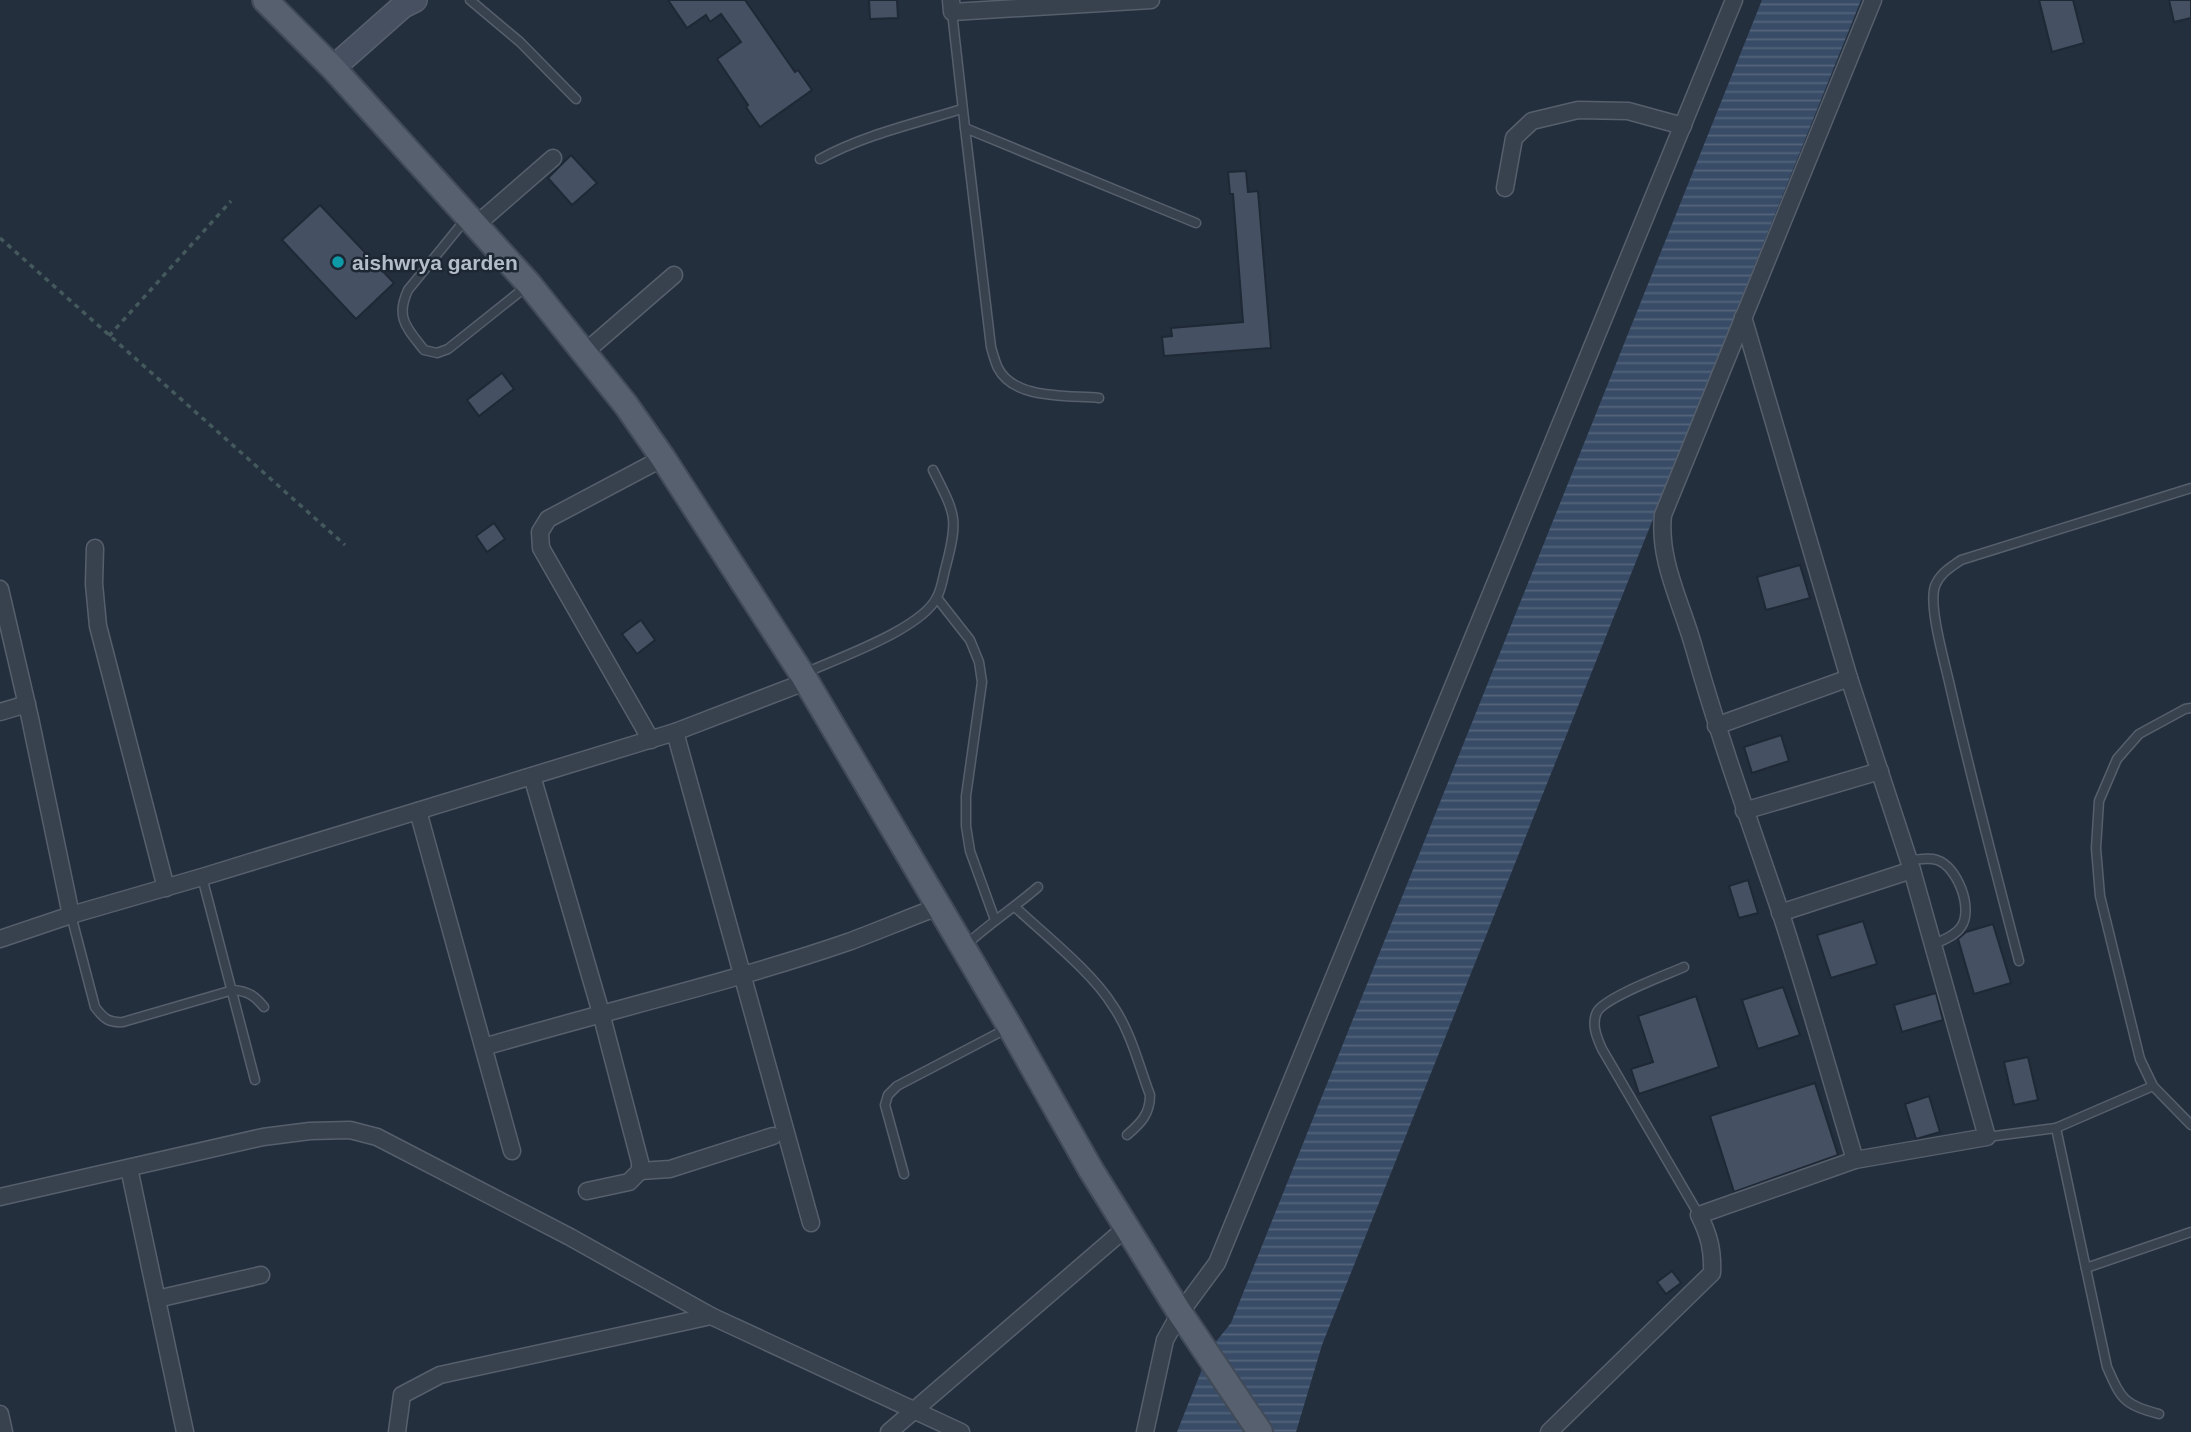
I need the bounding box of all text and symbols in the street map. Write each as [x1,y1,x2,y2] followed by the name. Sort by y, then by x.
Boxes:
[352,251,518,274] place label: aishwrya garden
[330,254,346,270] marker: aishwrya garden

